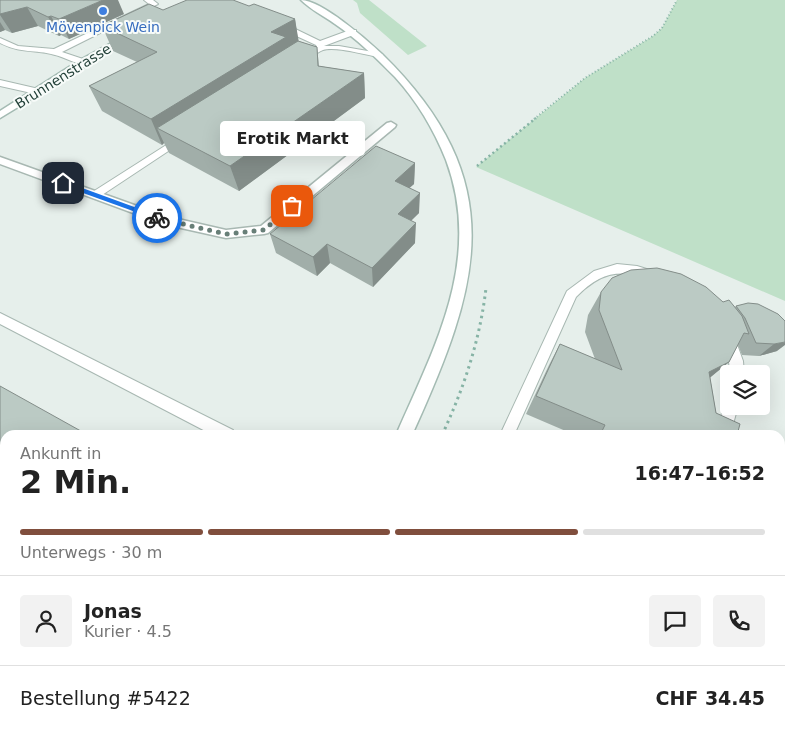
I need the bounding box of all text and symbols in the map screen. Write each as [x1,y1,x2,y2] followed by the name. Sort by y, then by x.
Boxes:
[97,5,109,17] marker: Mövenpick Wein
[46,19,160,35] place label: Mövenpick Wein
[12,40,114,112] street label: Brunnenstrasse
[220,121,364,156] callout: Erotik Markt
[236,129,349,148] text: Erotik Markt
[42,162,84,204] pin
[49,169,77,197] icon: home
[271,185,313,227] pin
[278,192,306,220] icon: bag
[132,193,182,243] courier
[143,204,171,232] icon: bike
[720,365,770,415] map controls
[720,365,770,415] button: layers
[20,444,101,463] text: Ankunft in
[635,462,765,484] text: 16:47–16:52
[20,463,131,501] text: 2 Min.
[20,543,162,562] text: Unterwegs · 30 m
[20,595,72,647] button: person
[649,595,701,647] button: chat
[713,595,765,647] button: phone
[84,600,142,622] text: Jonas
[84,622,172,641] text: Kurier · 4.5
[20,687,191,709] text: Bestellung #5422
[655,687,765,709] text: CHF 34.45

